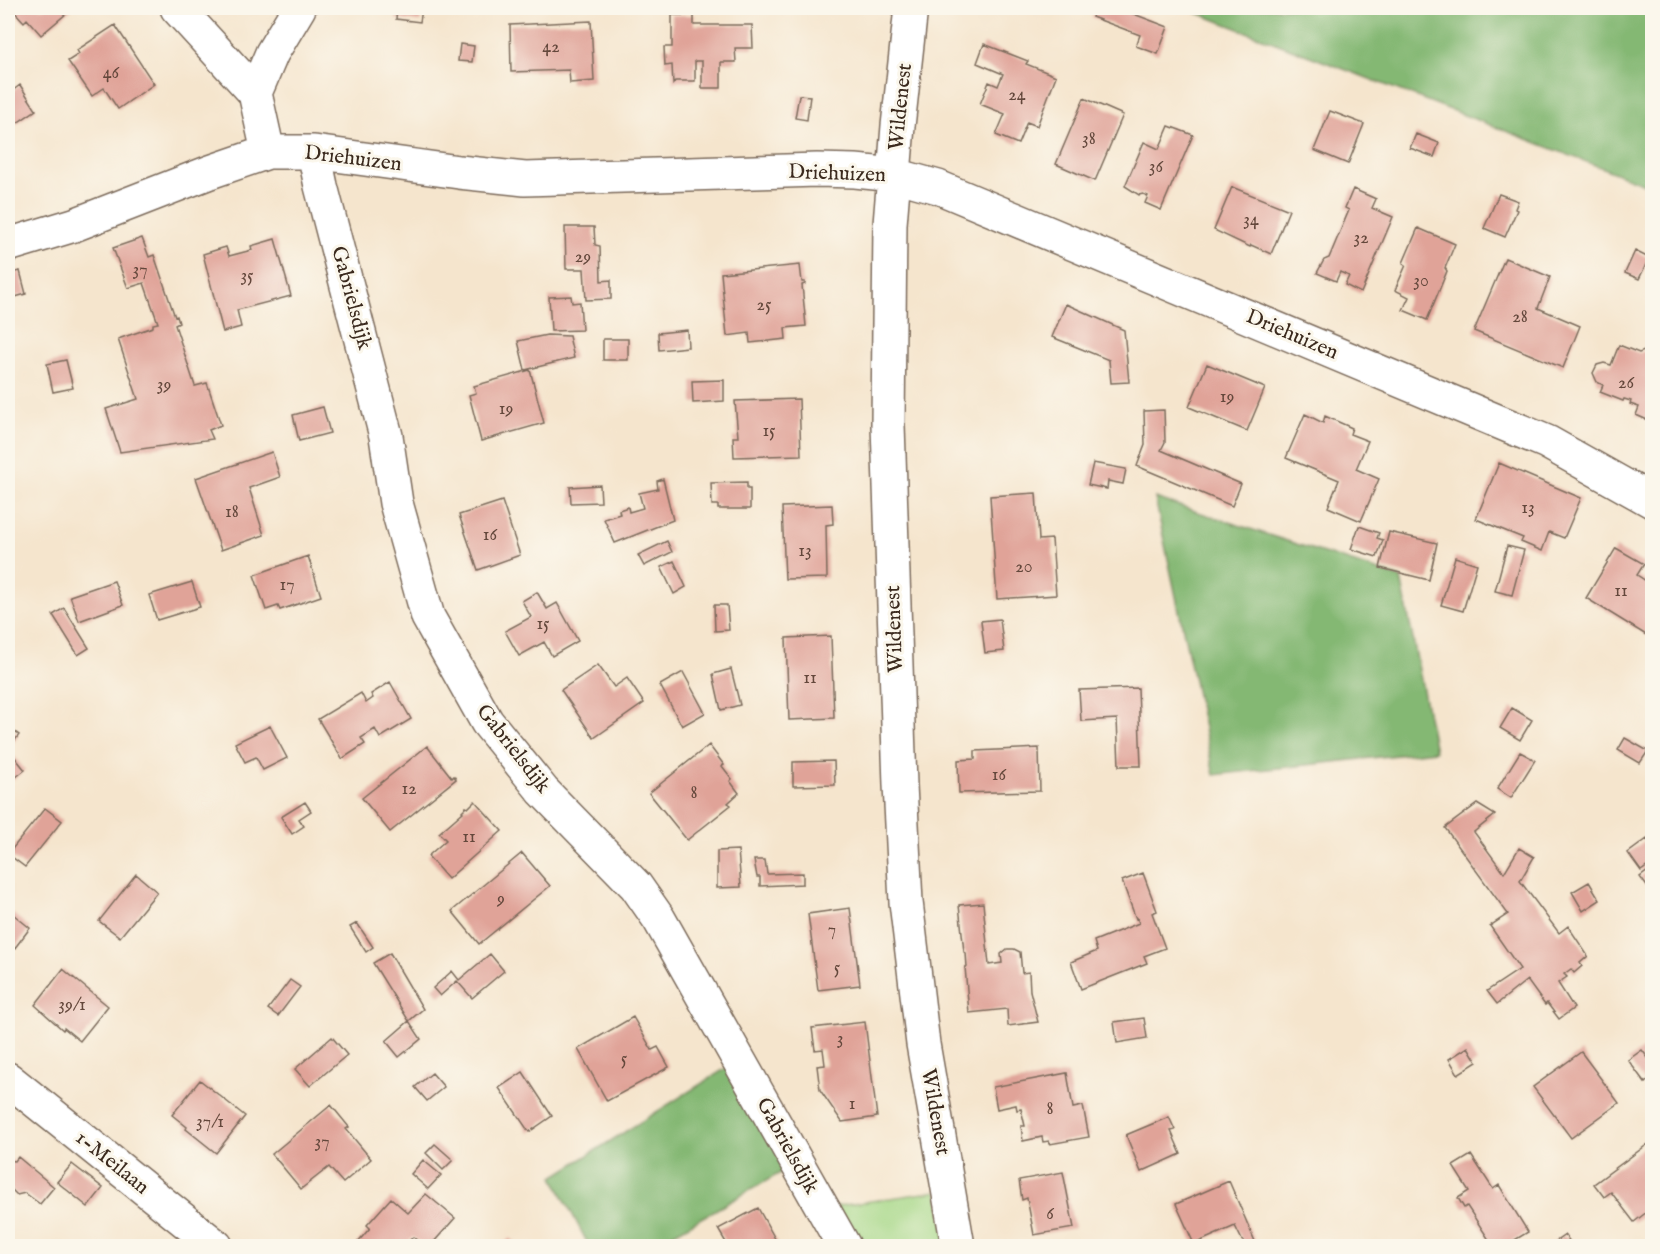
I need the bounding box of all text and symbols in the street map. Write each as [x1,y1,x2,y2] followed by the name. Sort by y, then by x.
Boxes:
[542,36,560,59] house number: 42
[103,62,120,85] house number: 46
[883,62,919,152] street label: Wildenest
[1008,84,1026,107] house number: 24
[1082,128,1096,151] house number: 38
[303,140,403,178] street label: Driehuizen
[1149,156,1164,179] house number: 36
[788,159,886,189] street label: Driehuizen
[1243,209,1259,232] house number: 34
[1353,227,1369,250] house number: 32
[324,243,378,353] street label: Gabrielsdijk
[575,246,591,269] house number: 29
[132,259,148,282] house number: 37
[240,265,254,288] house number: 35
[1413,270,1429,293] house number: 30
[757,294,772,317] house number: 25
[1242,303,1342,367] street label: Driehuizen
[1512,306,1528,329] house number: 28
[1618,372,1634,395] house number: 26
[157,374,171,397] house number: 39
[1220,386,1234,409] house number: 19
[499,398,513,421] house number: 19
[762,420,776,443] house number: 15
[1521,497,1535,520] house number: 13
[225,501,239,524] house number: 18
[483,524,498,547] house number: 16
[798,540,812,563] house number: 13
[1015,556,1033,579] house number: 20
[279,574,295,597] house number: 17
[1614,580,1628,603] house number: 11
[880,585,910,673] street label: Wildenest
[536,613,550,636] house number: 15
[803,667,817,690] house number: 11
[470,699,557,800] street label: Gabrielsdijk
[992,764,1007,787] house number: 16
[401,778,417,801] house number: 12
[690,782,698,805] house number: 8
[462,826,476,849] house number: 11
[496,888,505,911] house number: 9
[828,919,836,942] house number: 7
[834,957,841,980] house number: 5
[58,994,86,1017] house number: 39/1
[837,1028,843,1051] house number: 3
[621,1048,628,1071] house number: 5
[914,1067,956,1157] street label: Wildenest
[750,1093,825,1200] street label: Gabrielsdijk
[849,1093,855,1116] house number: 1
[1046,1098,1054,1121] house number: 8
[196,1111,224,1134] house number: 37/1
[70,1125,154,1201] street label: 1-Meilaan
[314,1131,330,1154] house number: 37
[1046,1203,1054,1226] house number: 6

